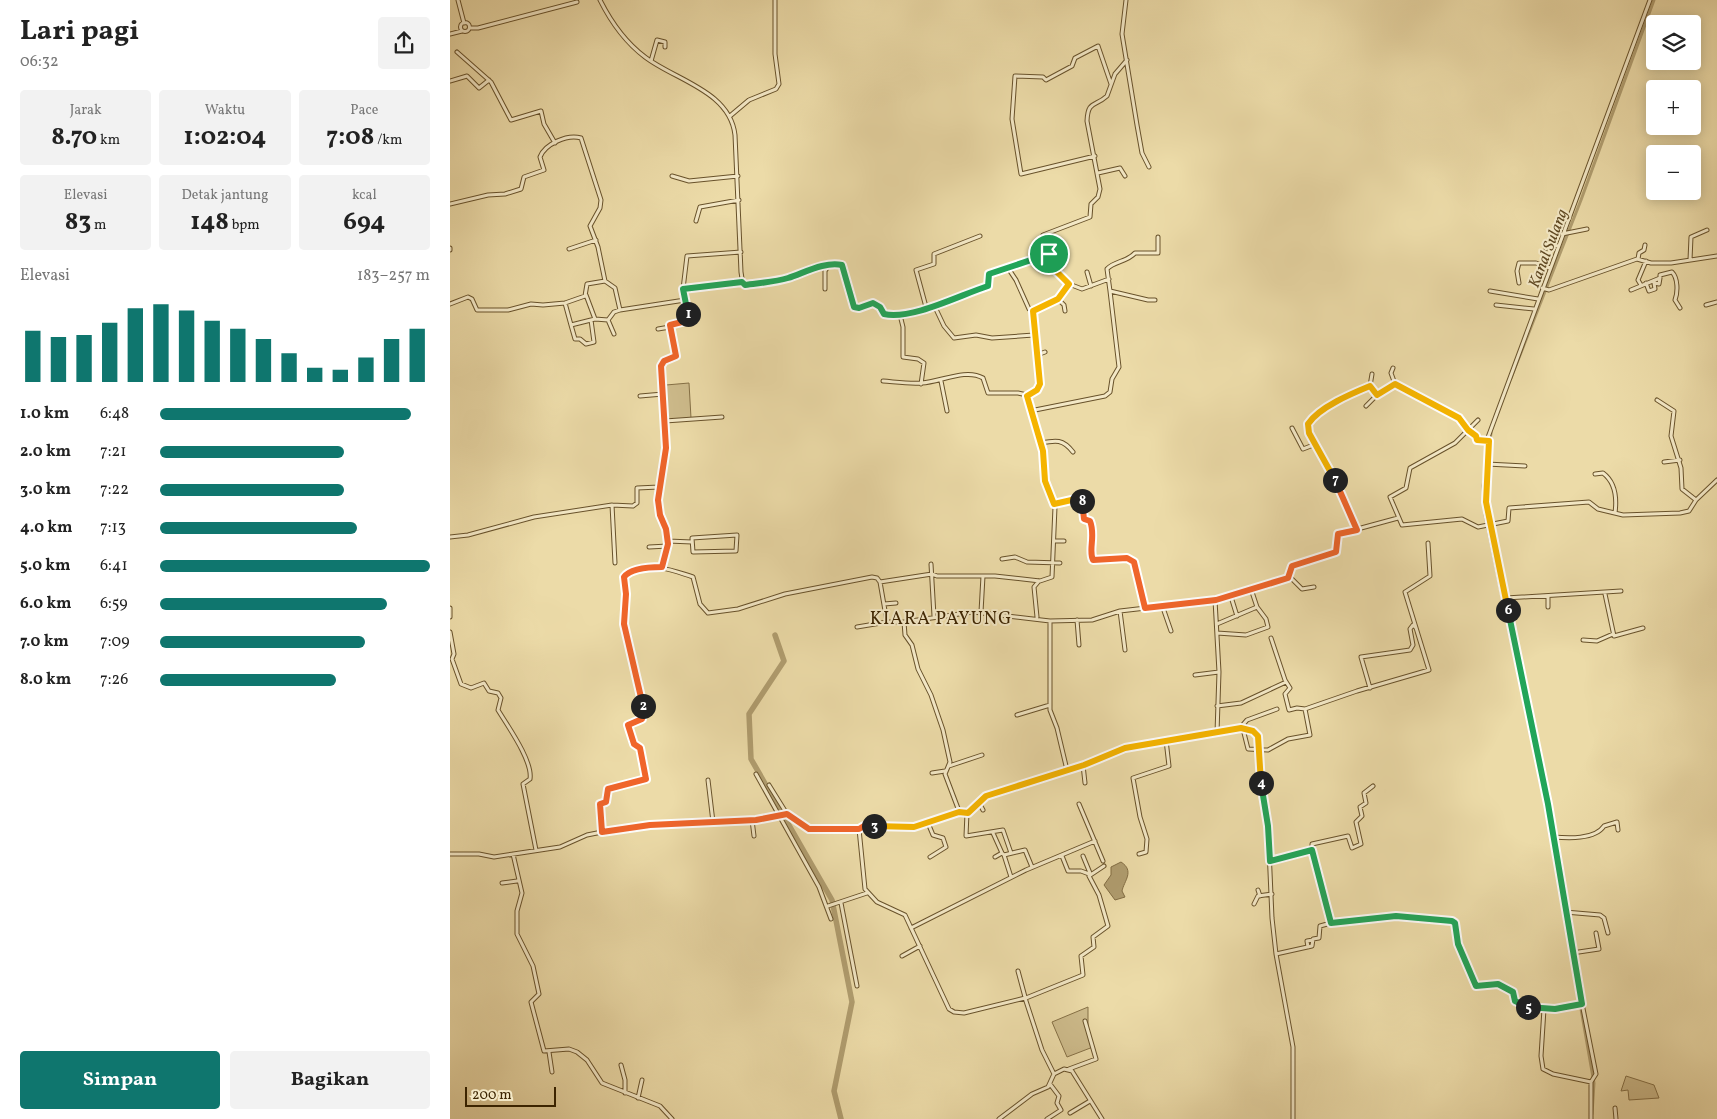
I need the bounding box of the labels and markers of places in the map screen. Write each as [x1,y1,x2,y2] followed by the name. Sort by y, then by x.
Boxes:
[1028,233,1070,275] pin
[676,302,700,326] pin: 1
[1322,468,1348,492] pin: 7
[1070,488,1094,514] pin: 8
[1496,598,1520,622] pin: 6
[630,694,656,718] pin: 2
[1248,770,1274,796] pin: 4
[862,814,886,838] pin: 3
[1516,994,1540,1020] pin: 5

